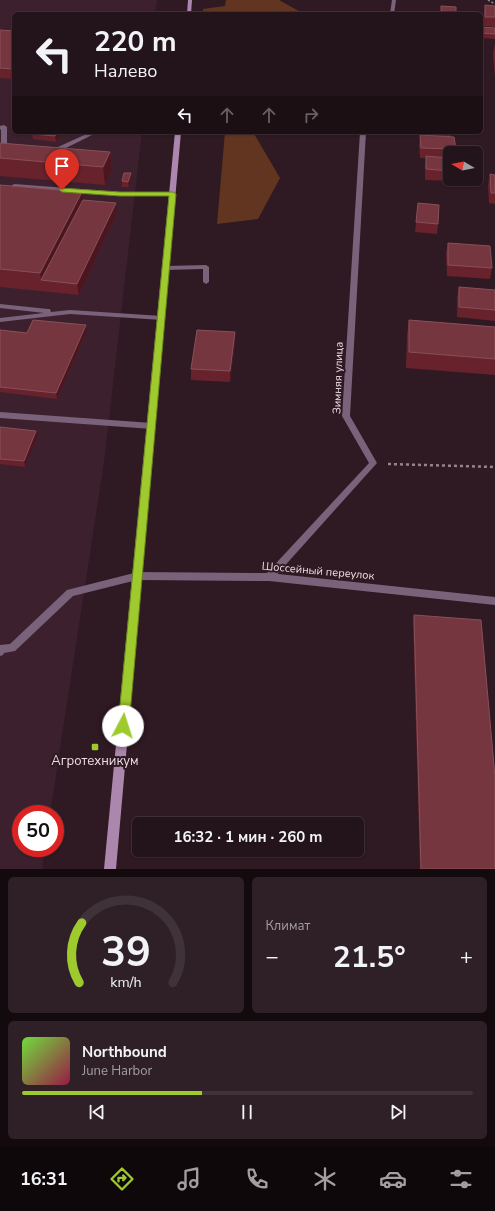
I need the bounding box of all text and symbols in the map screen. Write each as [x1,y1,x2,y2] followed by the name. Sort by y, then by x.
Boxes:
[94,23,177,61] text: 220 m
[28,28,80,80] icon: left
[94,59,158,83] text: Налево
[174,104,196,126] icon: left
[216,104,238,126] icon: ahead
[258,104,280,126] icon: ahead
[300,104,322,126] icon: right
[443,146,483,186] north arrow
[443,146,483,186] map controls
[45,149,79,190] pin
[51,155,73,177] icon: arrive
[329,341,347,415] street label: Зимняя улица
[261,559,375,583] street label: Шоссейный переулок
[102,705,144,747] position arrow
[90,742,100,752] marker: Агротехникум
[51,752,139,770] place label: Агротехникум
[12,805,64,857] speed limit sign: 50
[173,827,323,847] text: 16:32 · 1 мин · 260 m
[266,917,310,935] text: Климат
[101,924,151,981] text: 39
[333,937,406,978] text: 21.5°
[266,942,279,972] text: −
[460,942,473,972] text: +
[110,973,141,992] text: km/h
[82,1042,167,1062] text: Northbound
[82,1062,152,1080] text: June Harbor
[86,1101,108,1123] icon: previous
[236,1101,258,1123] icon: pause
[387,1101,409,1123] icon: next
[108,1165,136,1193] icon: directions
[175,1165,203,1193] icon: music
[243,1165,271,1193] icon: phone
[311,1165,339,1193] icon: climate
[379,1165,407,1193] icon: car
[447,1165,475,1193] icon: filters
[20,1167,68,1191] text: 16:31

